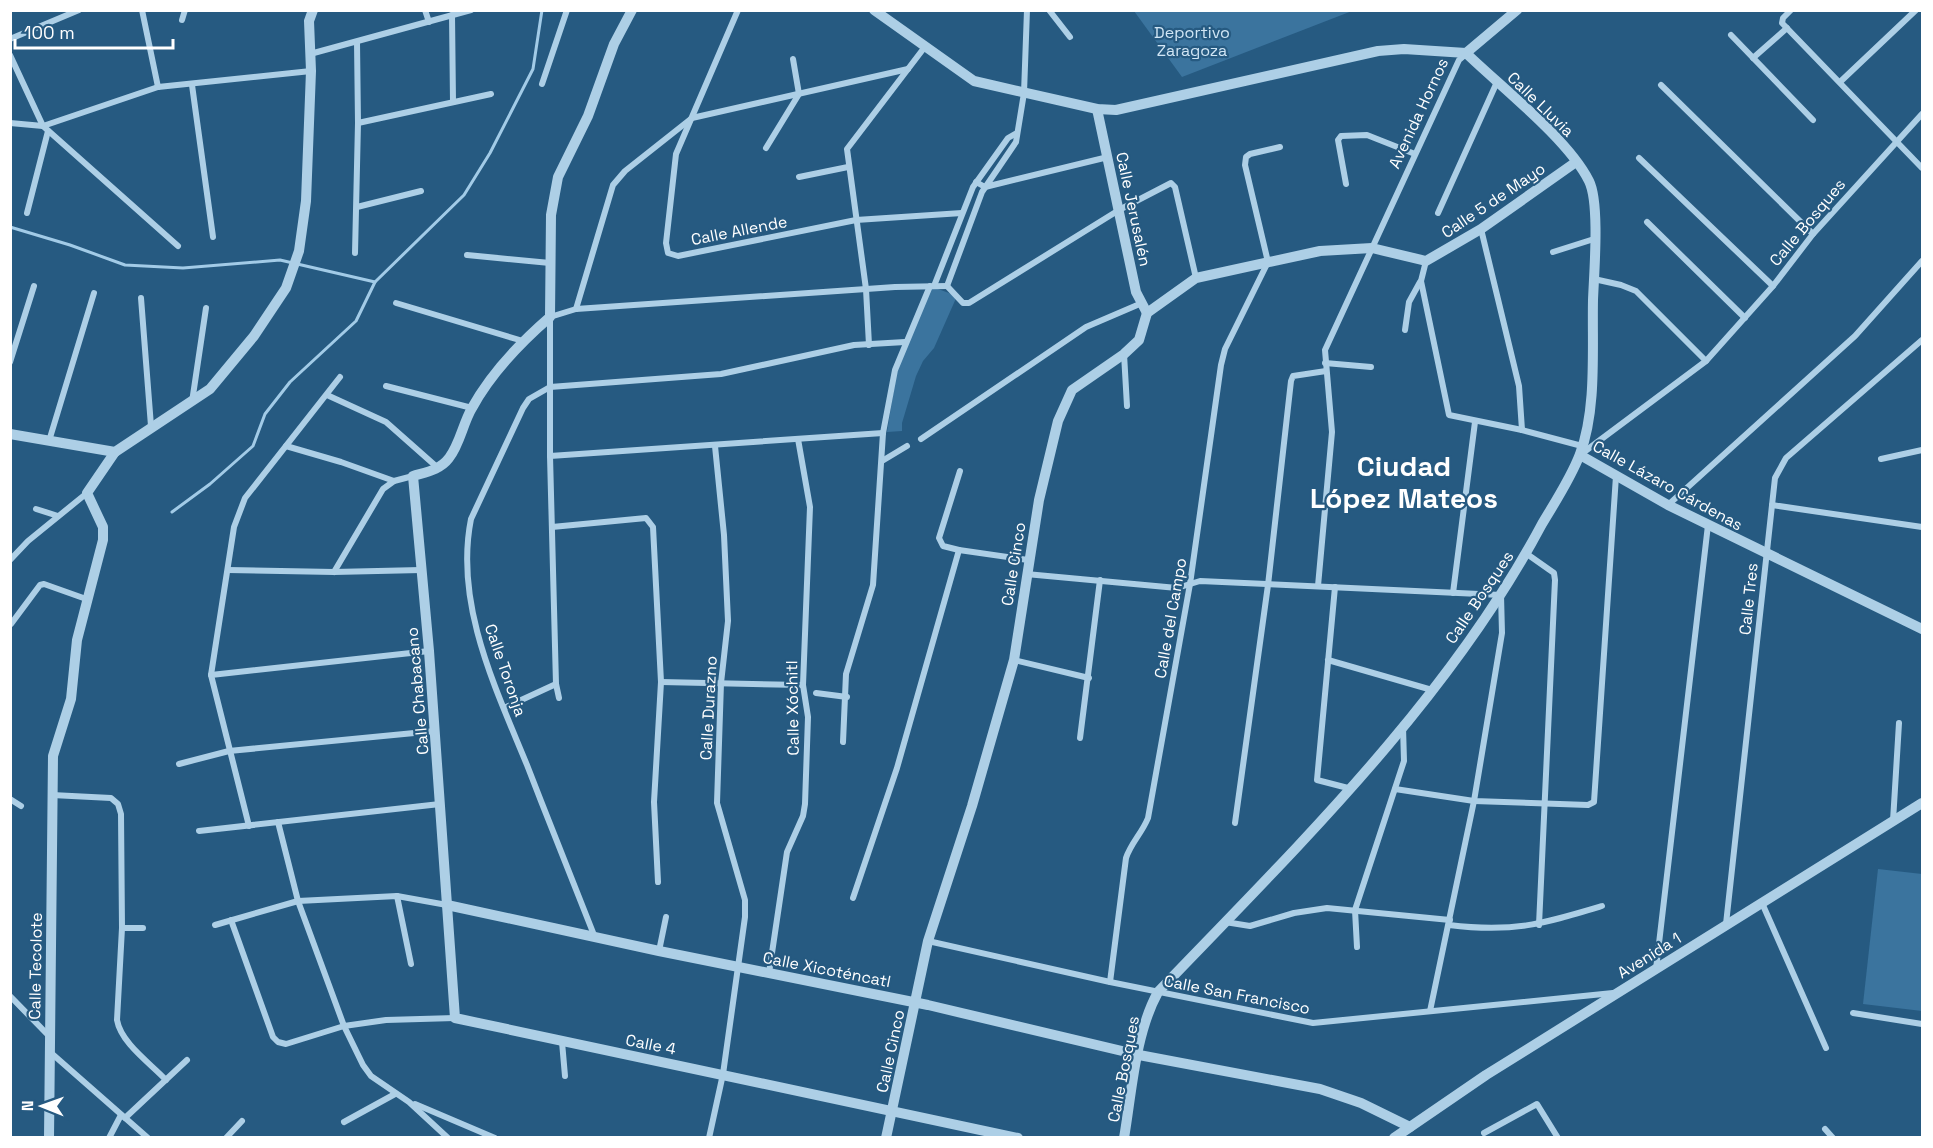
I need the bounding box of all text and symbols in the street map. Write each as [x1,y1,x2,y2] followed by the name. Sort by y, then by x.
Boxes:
[15,12,172,50] scale bar
[24,21,75,44] text: 100 m
[1154,22,1230,61] park label: Deportivo Zaragoza
[1384,55,1453,172] street label: Avenida Hornos
[1503,67,1579,141] street label: Calle Lluvia
[1111,150,1156,268] street label: Calle Jerusalén
[1437,158,1549,243] street label: Calle 5 de Mayo
[1765,174,1850,270] street label: Calle Bosques
[689,211,789,250] street label: Calle Allende
[1589,435,1747,535] street label: Calle Lázaro Cárdenas
[1310,448,1498,516] district label: Ciudad López Mateos
[997,521,1030,607] street label: Calle Cinco
[1441,547,1518,648] street label: Calle Bosques
[1150,556,1191,680] street label: Calle del Campo
[1734,562,1763,636] street label: Calle Tres
[480,621,531,719] street label: Calle Toronja
[401,626,434,756] street label: Calle Chabacano
[695,655,722,761] street label: Calle Durazno
[781,660,804,756] street label: Calle Xóchitl
[24,912,47,1020] street label: Calle Tecolote
[1613,928,1685,983] street label: Avenida 1
[761,947,893,992] street label: Calle Xicoténcatl
[1162,970,1312,1019] street label: Calle San Francisco
[871,1008,910,1095] street label: Calle Cinco
[1103,1014,1144,1124] street label: Calle Bosques
[624,1029,678,1060] street label: Calle 4
[12,1076,72,1136] north arrow
[17,1100,38,1111] text: N

